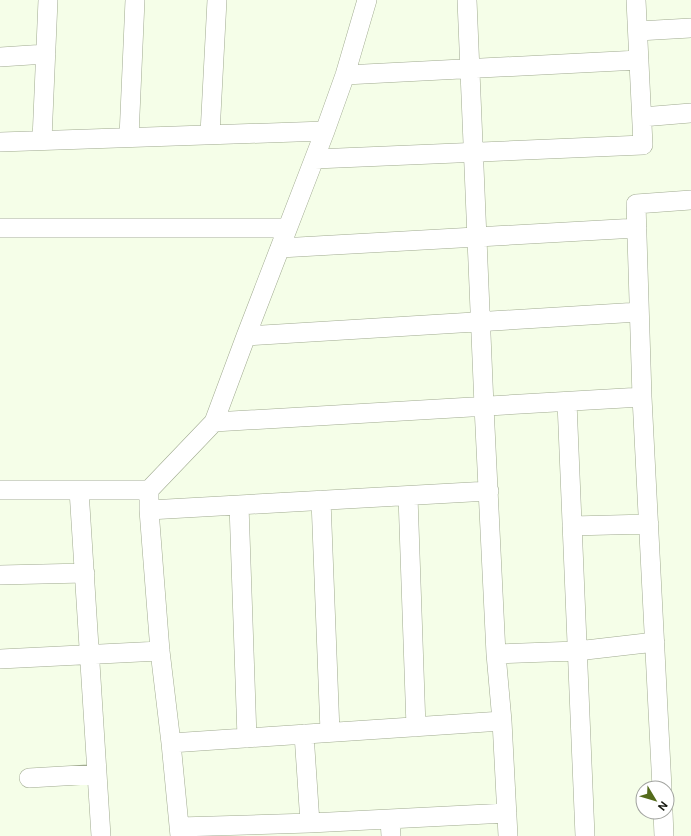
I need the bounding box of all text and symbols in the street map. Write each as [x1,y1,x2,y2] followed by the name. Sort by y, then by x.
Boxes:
[635,780,675,820] north arrow
[655,799,671,814] text: N

